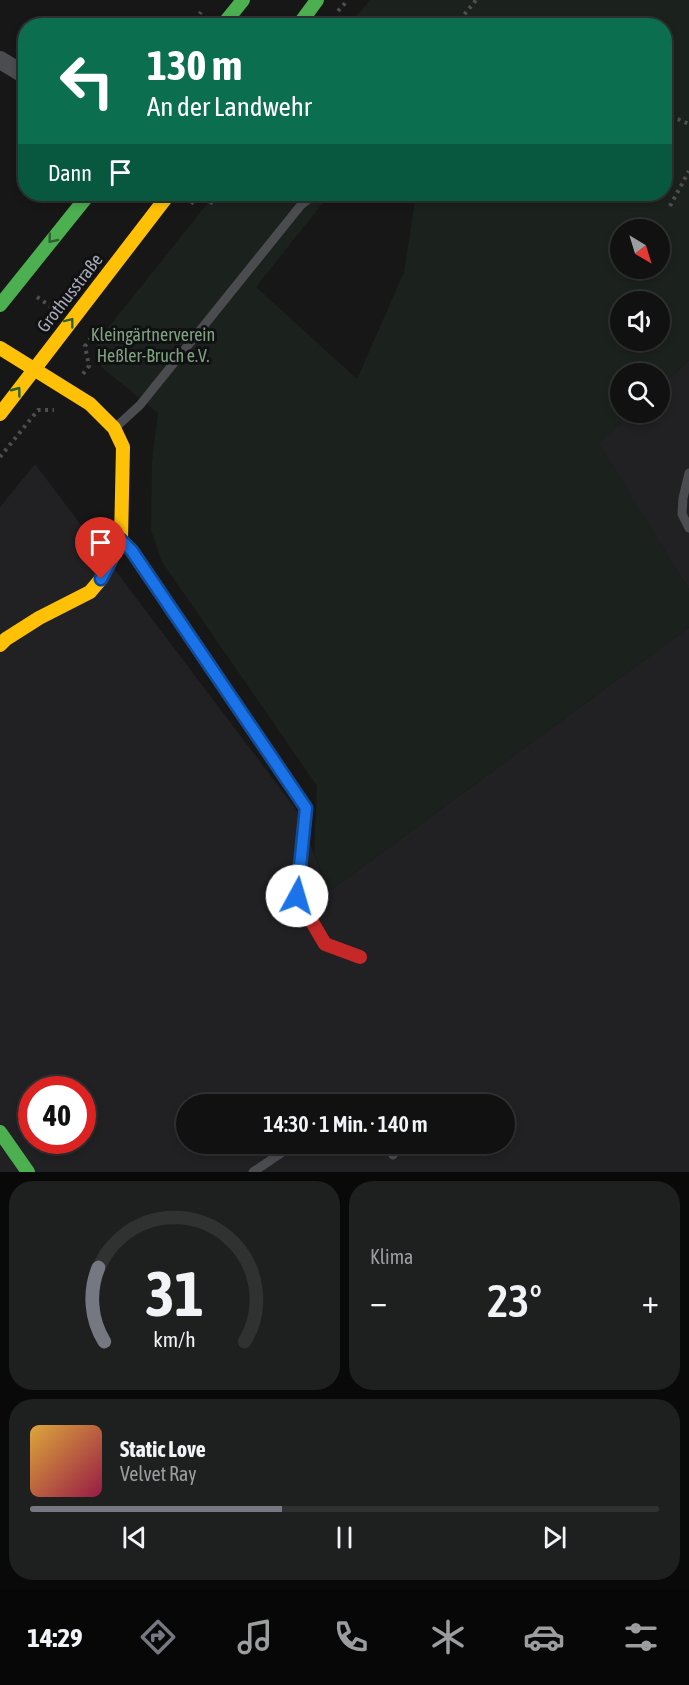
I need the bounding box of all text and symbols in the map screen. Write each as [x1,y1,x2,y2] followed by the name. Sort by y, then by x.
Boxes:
[147,41,242,89] text: 130 m
[48,42,126,120] icon: left
[147,91,312,122] text: An der Landwehr
[104,156,137,189] icon: arrive
[48,160,92,186] text: Dann
[610,219,670,279] north arrow
[610,219,670,423] map controls
[49,232,60,243] one-way arrow
[32,249,107,336] street label: Grothusstraße
[610,291,670,351] button: sound
[63,318,74,329] one-way arrow
[91,324,215,366] park label: Kleingärtnerverein Heßler-Bruch e.V.
[610,363,670,423] button: search
[10,387,21,398] one-way arrow
[75,517,126,579] pin
[84,526,117,559] icon: arrive
[265,864,329,928] position arrow
[18,1076,96,1154] speed limit sign: 40
[263,1111,428,1137] text: 14:30 · 1 Min. · 140 m
[370,1245,413,1268] text: Klima
[145,1258,204,1329] text: 31
[487,1275,542,1327] text: 23°
[370,1282,387,1320] text: −
[642,1282,659,1320] text: +
[153,1328,196,1353] text: km/h
[120,1436,206,1462] text: Static Love
[120,1462,197,1485] text: Velvet Ray
[118,1521,151,1554] icon: previous
[328,1521,361,1554] icon: pause
[538,1521,571,1554] icon: next
[137,1616,179,1658] icon: directions
[234,1616,276,1658] icon: music
[330,1616,372,1658] icon: phone
[427,1616,469,1658] icon: climate
[523,1616,565,1658] icon: car
[620,1616,662,1658] icon: filters
[27,1622,83,1653] text: 14:29

